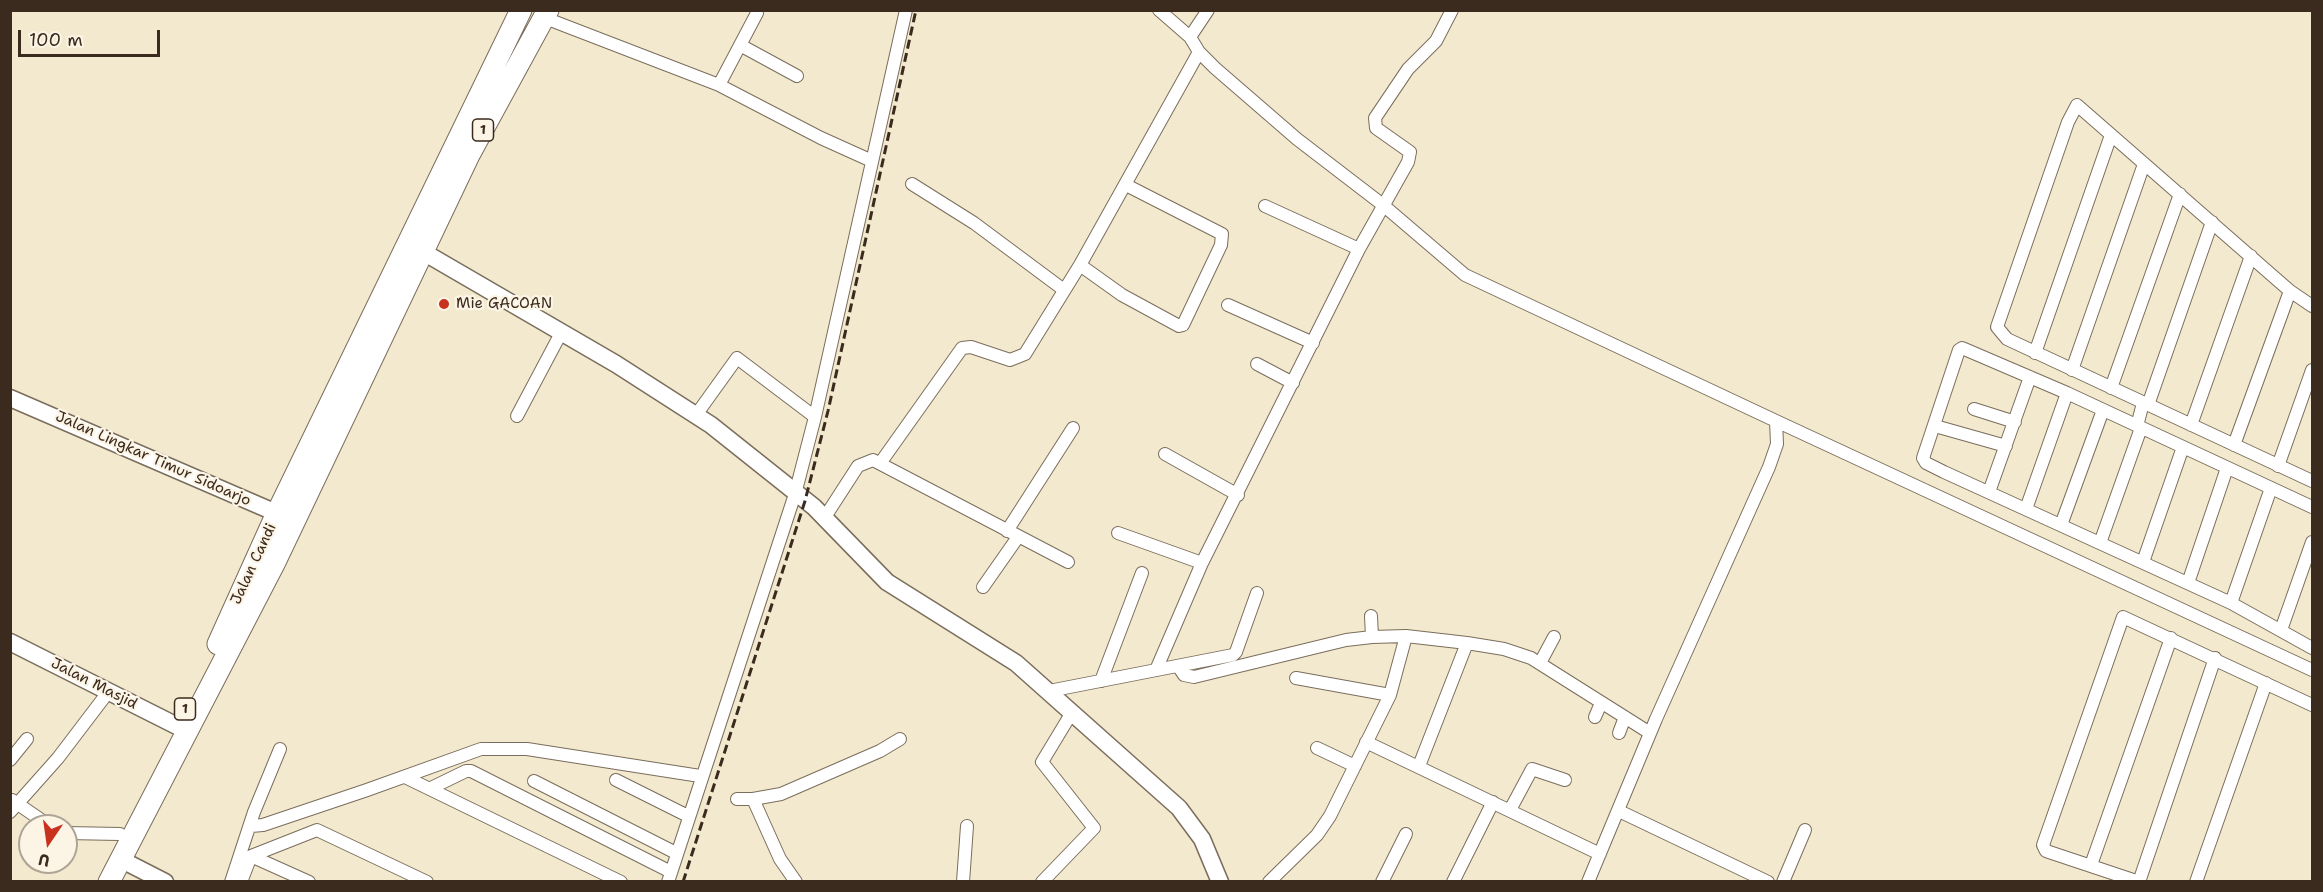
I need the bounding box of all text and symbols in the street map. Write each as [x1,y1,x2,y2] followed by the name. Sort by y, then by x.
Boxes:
[21,18,164,56] scale bar
[29,28,83,52] text: 100 m
[472,119,494,141] road number: 1
[456,295,552,313] place label: Mie GACOAN
[437,297,451,311] marker: Mie GACOAN
[52,408,254,510] street label: Jalan Lingkar Timur Sidoarjo
[227,521,281,607] street label: Jalan Candi
[48,655,140,713] street label: Jalan Masjid
[174,698,195,720] road number: 1
[18,814,78,874] north arrow
[37,849,52,872] text: U

